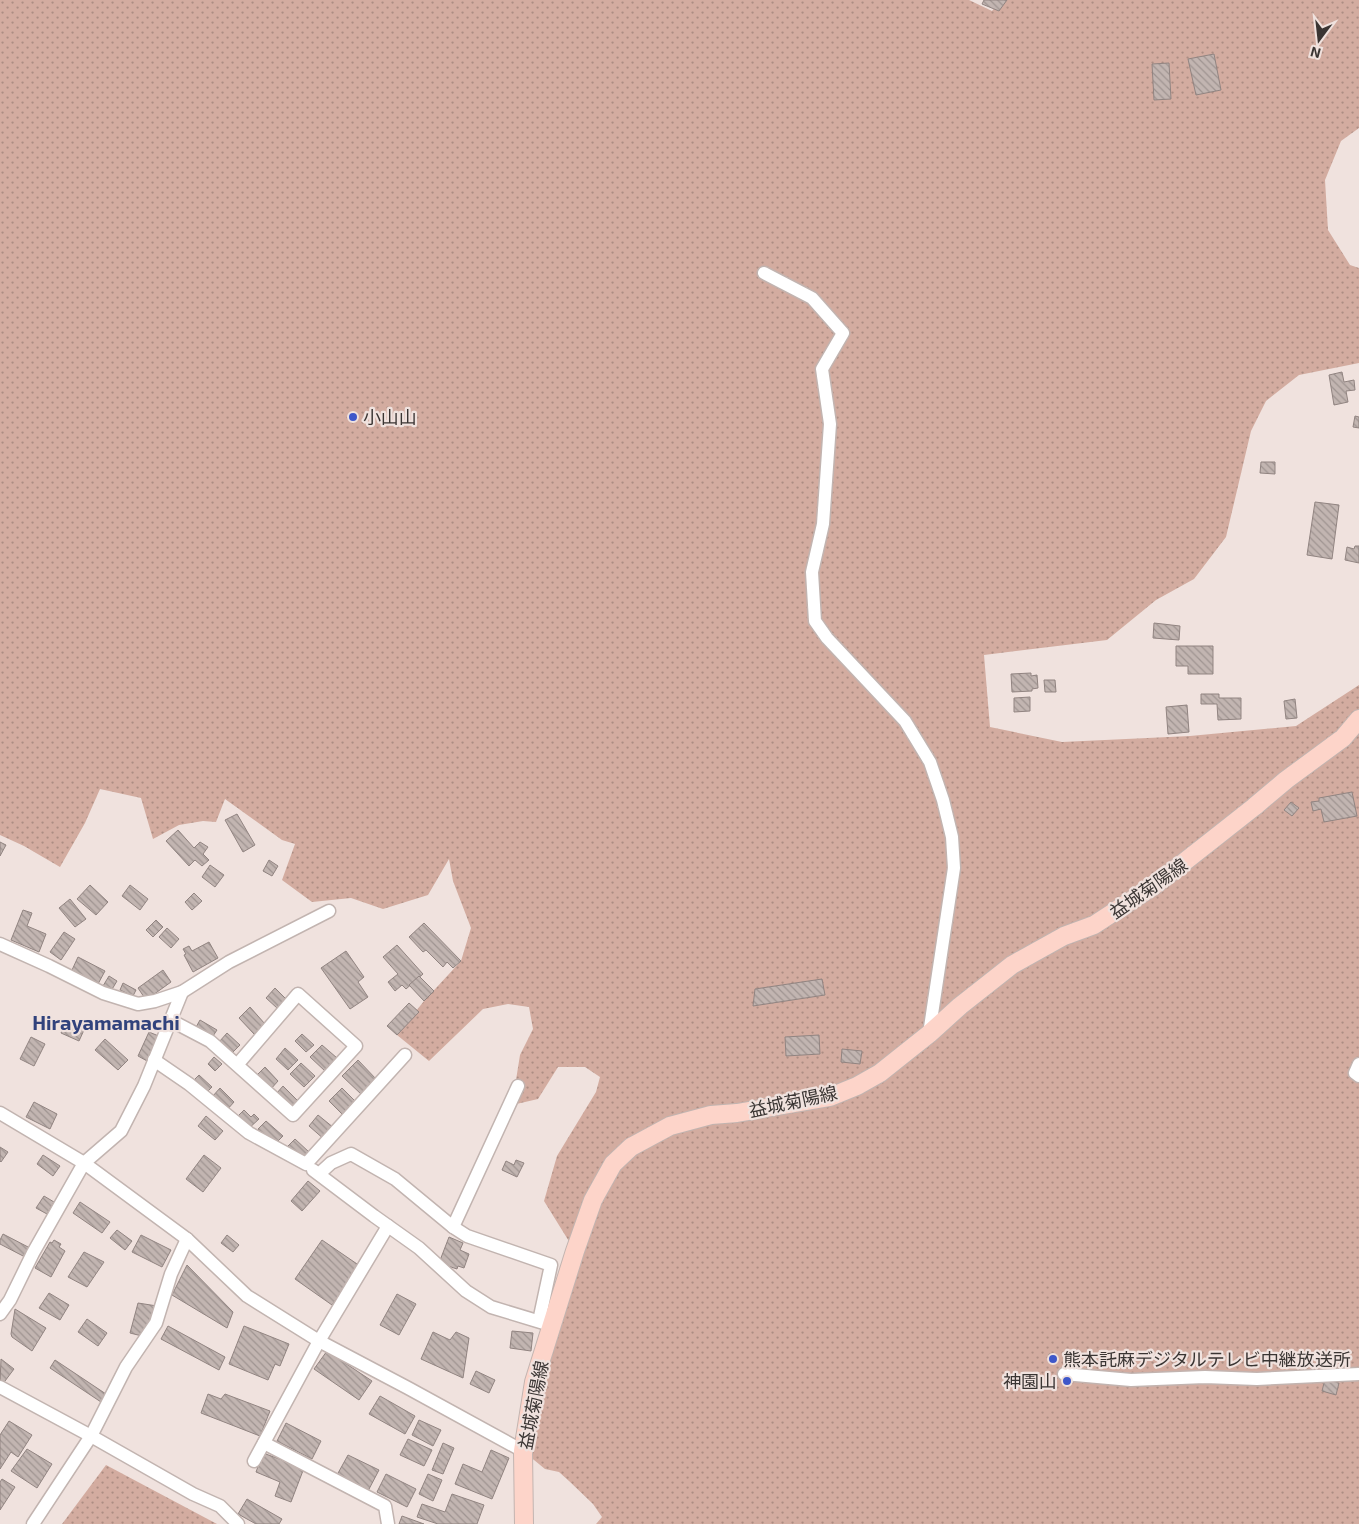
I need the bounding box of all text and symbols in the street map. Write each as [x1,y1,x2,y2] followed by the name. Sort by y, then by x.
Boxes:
[1294,15,1344,65] north arrow
[1308,44,1323,63] text: N
[363,406,417,428] place label: 小山山
[347,411,359,423] marker: 小山山
[1105,853,1191,923] street label: 益城菊陽線
[32,1010,180,1035] district label: Hirayamamachi
[747,1081,839,1121] street label: 益城菊陽線
[1063,1348,1351,1370] place label: 熊本託麻デジタルテレビ中継放送所
[1047,1353,1059,1365] marker: 熊本託麻デジタルテレビ中継放送所
[514,1359,552,1451] street label: 益城菊陽線
[1003,1370,1057,1392] place label: 神園山
[1061,1375,1073,1387] marker: 神園山

